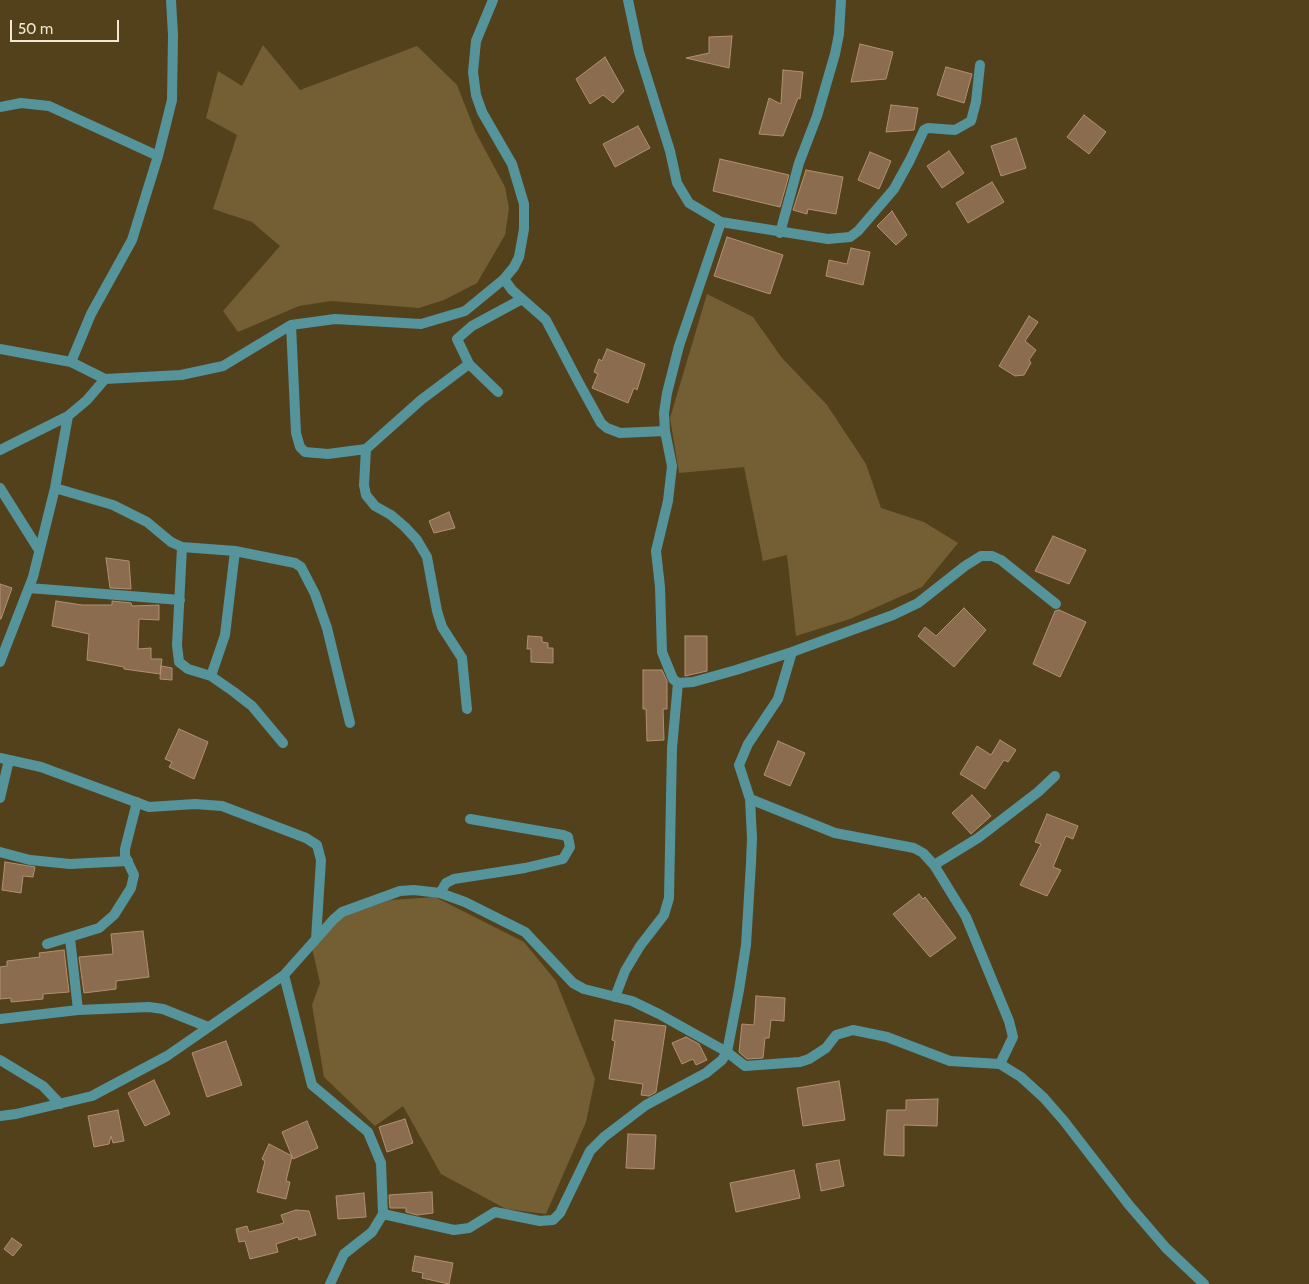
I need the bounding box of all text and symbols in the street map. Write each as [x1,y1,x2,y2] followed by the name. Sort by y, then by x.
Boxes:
[12,10,121,42] scale bar
[18,20,53,38] text: 50 m

